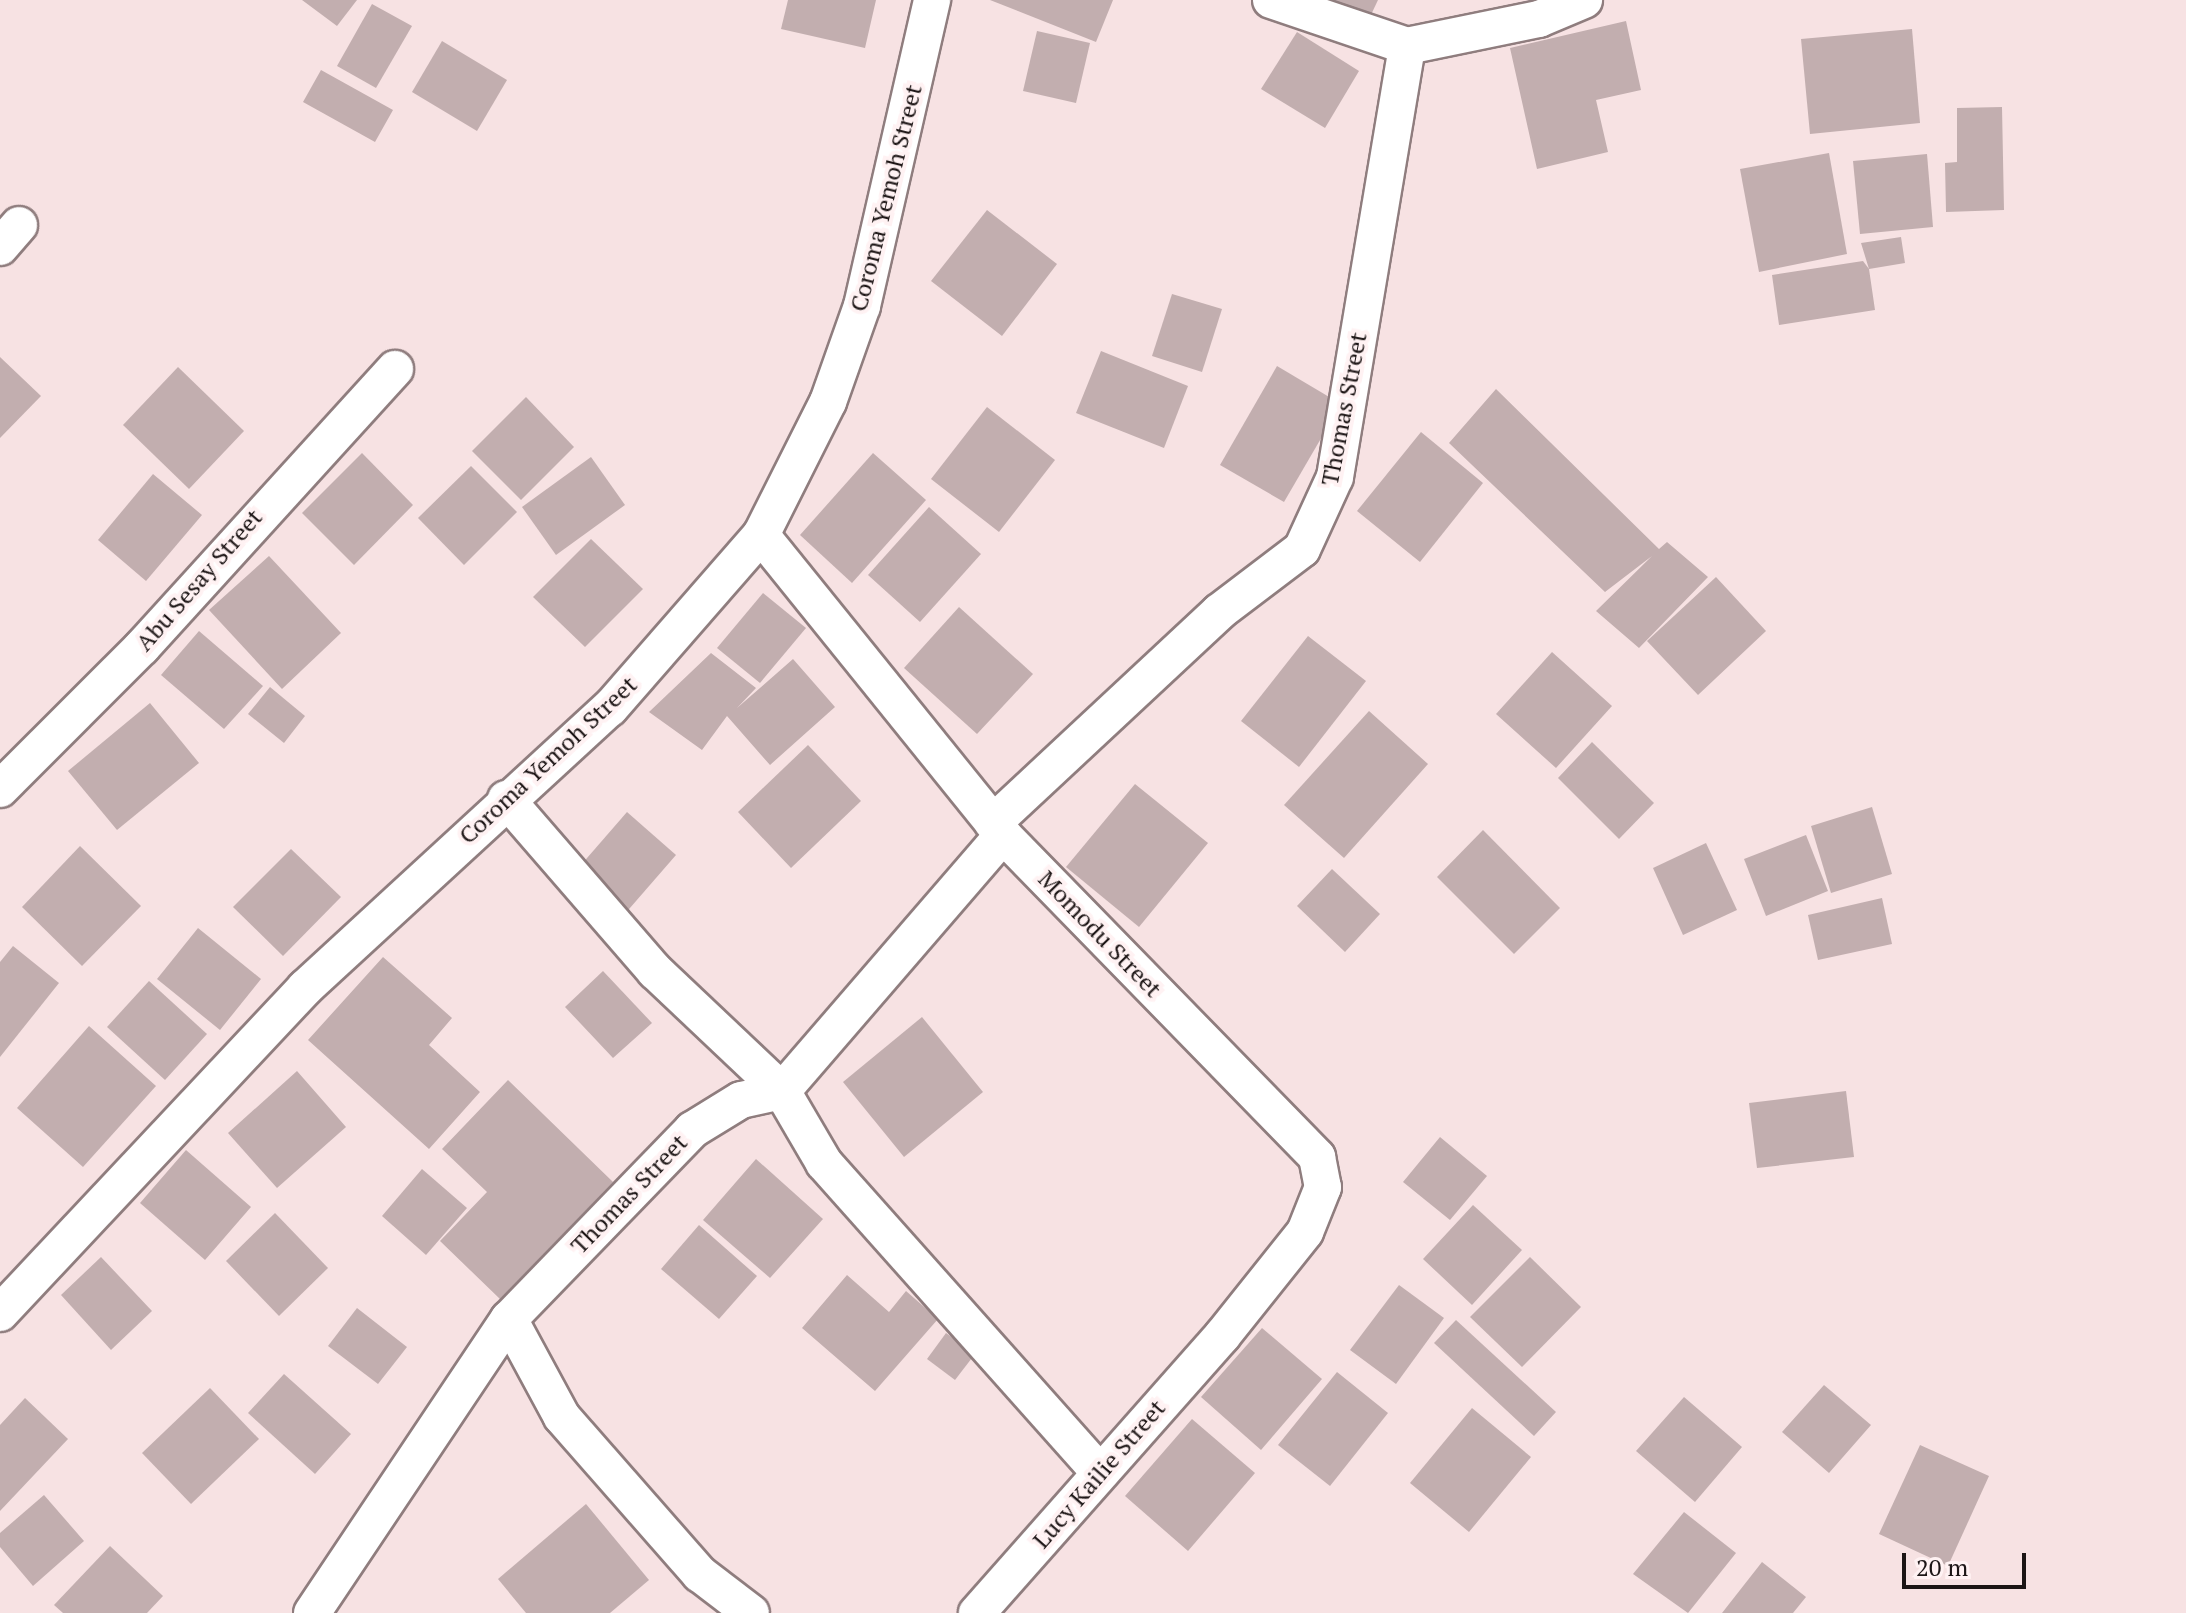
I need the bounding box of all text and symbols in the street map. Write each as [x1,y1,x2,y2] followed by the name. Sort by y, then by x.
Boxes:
[844,82,928,314] street label: Coroma Yemoh Street
[1315,330,1373,488] street label: Thomas Street
[130,503,268,657] street label: Abu Sesay Street
[453,670,643,850] street label: Coroma Yemoh Street
[1032,865,1168,1003] street label: Momodu Street
[565,1128,693,1260] street label: Thomas Street
[1027,1394,1171,1554] street label: Lucy Kailie Street
[1906,1537,2030,1587] scale bar
[1916,1551,1968,1583] text: 20 m

